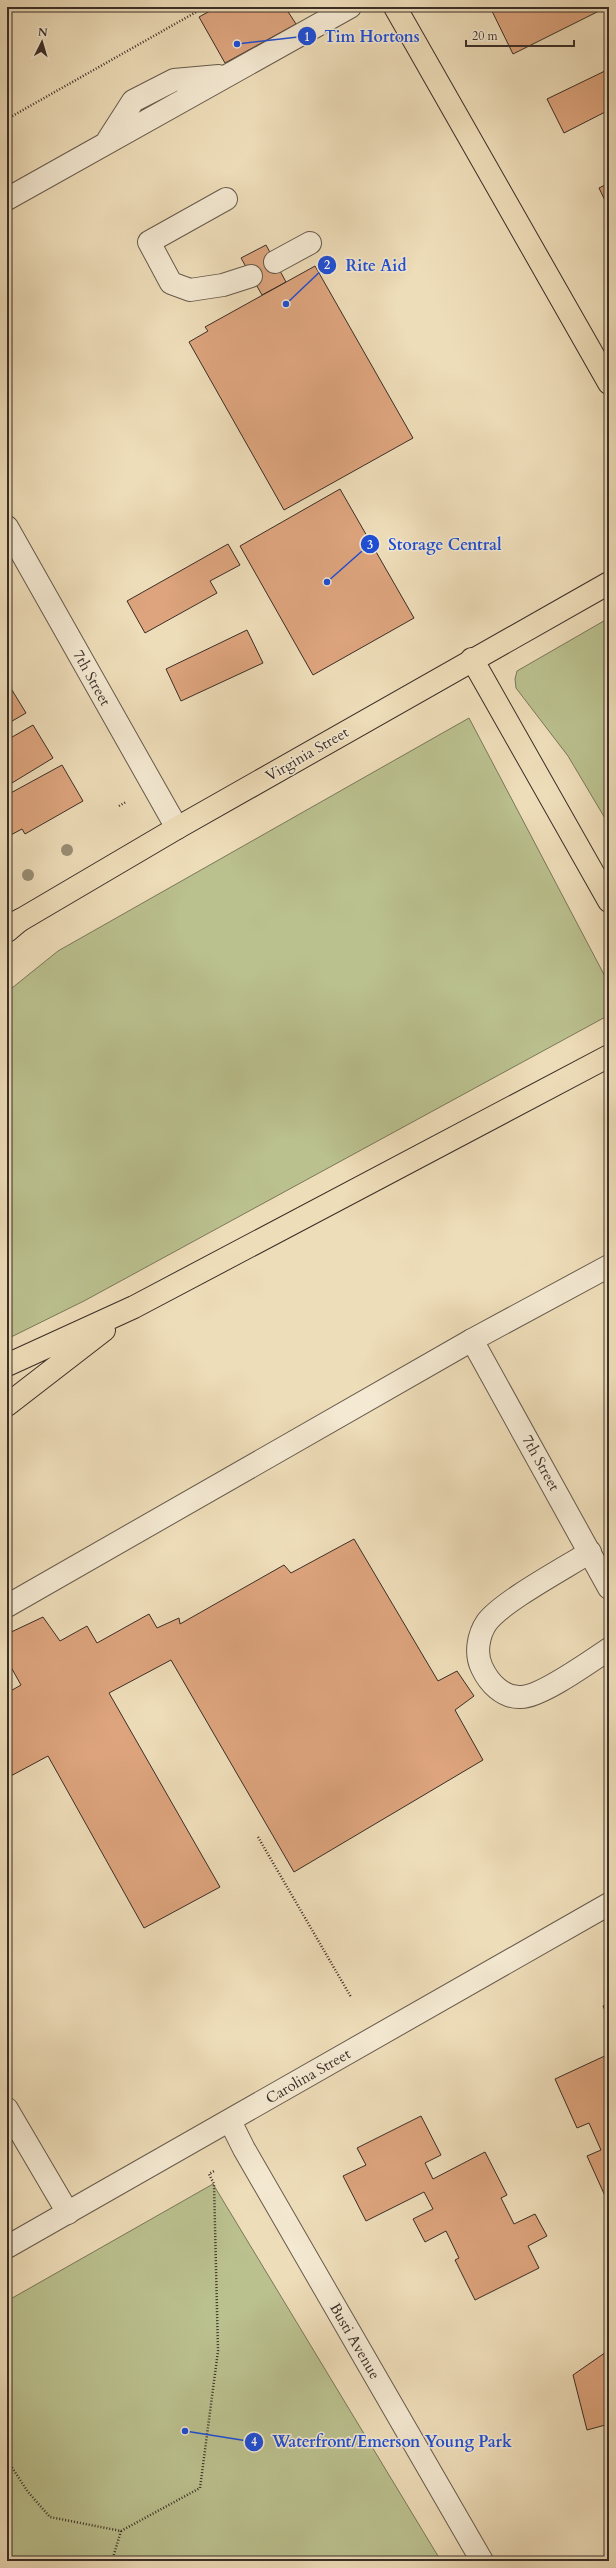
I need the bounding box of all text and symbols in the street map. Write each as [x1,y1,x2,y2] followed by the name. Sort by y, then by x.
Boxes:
[22,22,62,62] north arrow
[297,22,428,50] callout: Tim Hortons
[466,22,574,48] scale bar
[37,25,49,40] text: N
[324,26,420,48] text: Tim Hortons
[472,28,499,44] text: 20 m
[304,29,310,45] text: 1
[317,251,414,279] callout: Rite Aid
[346,255,407,277] text: Rite Aid
[324,257,330,273] text: 2
[360,530,510,558] callout: Storage Central
[388,534,502,556] text: Storage Central
[367,537,373,553] text: 3
[69,647,116,710] street label: 7th Street
[262,722,352,786] street label: Virginia Street
[518,1432,565,1495] street label: 7th Street
[262,2044,354,2108] street label: Carolina Street
[325,2299,385,2383] street label: Busti Avenue
[244,2428,520,2456] callout: Waterfront/Emerson Young Park
[271,2431,512,2453] text: Waterfront/Emerson Young Park
[251,2434,257,2450] text: 4

